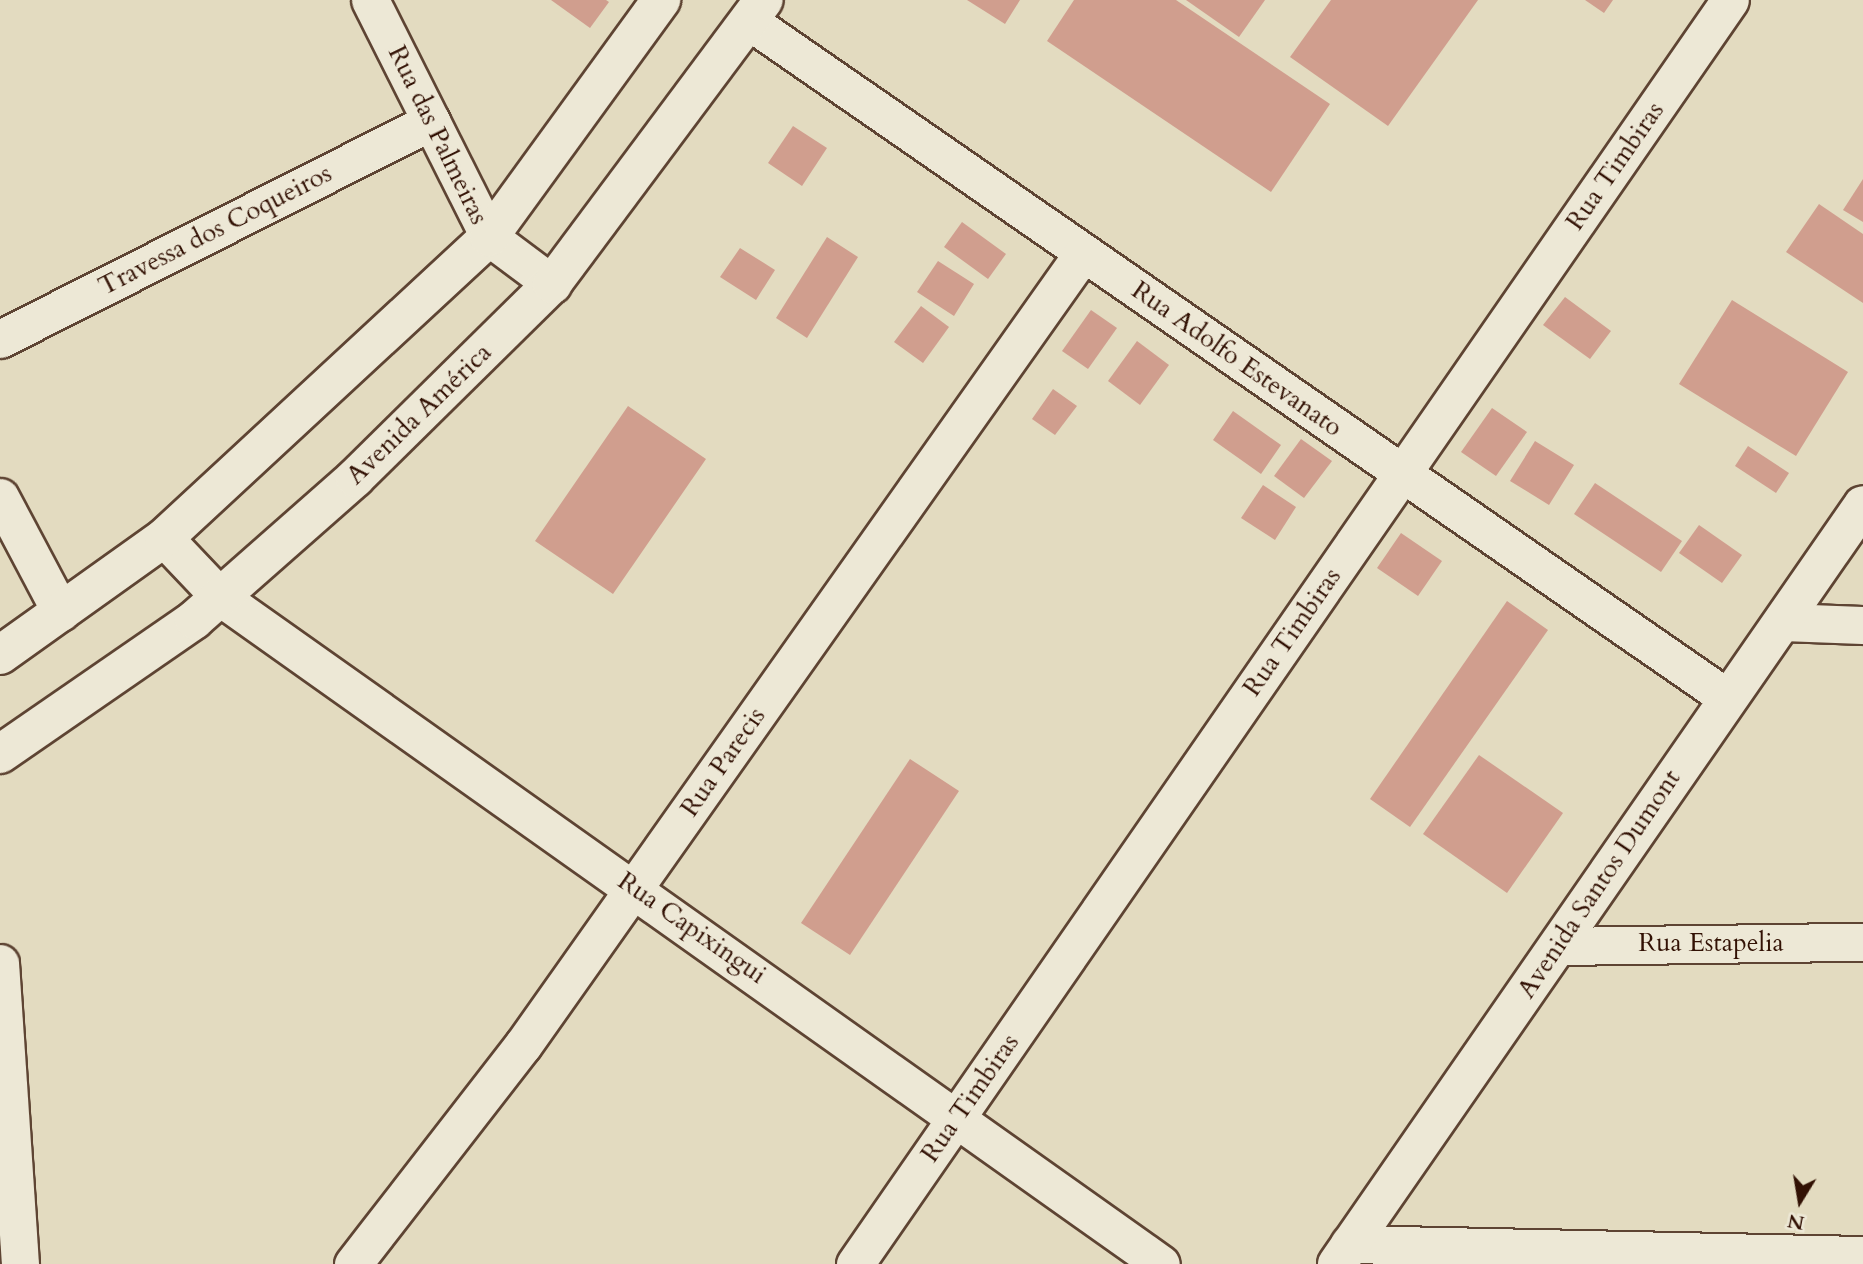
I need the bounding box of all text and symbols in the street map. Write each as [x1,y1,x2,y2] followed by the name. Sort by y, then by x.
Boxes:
[381,41,495,229] street label: Rua das Palmeiras
[1559,96,1671,236] street label: Rua Timbiras
[93,158,337,302] street label: Travessa dos Coqueiros
[1126,275,1348,443] street label: Rua Adolfo Estevanato
[340,337,498,491] street label: Avenida América
[1236,562,1348,702] street label: Rua Timbiras
[674,701,772,823] street label: Rua Parecis
[1511,764,1687,1004] street label: Avenida Santos Dumont
[612,865,772,991] street label: Rua Capixingui
[1638,927,1784,959] street label: Rua Estapelia
[914,1028,1026,1168] street label: Rua Timbiras
[1765,1166,1835,1236] north arrow
[1785,1207,1807,1236] text: N

